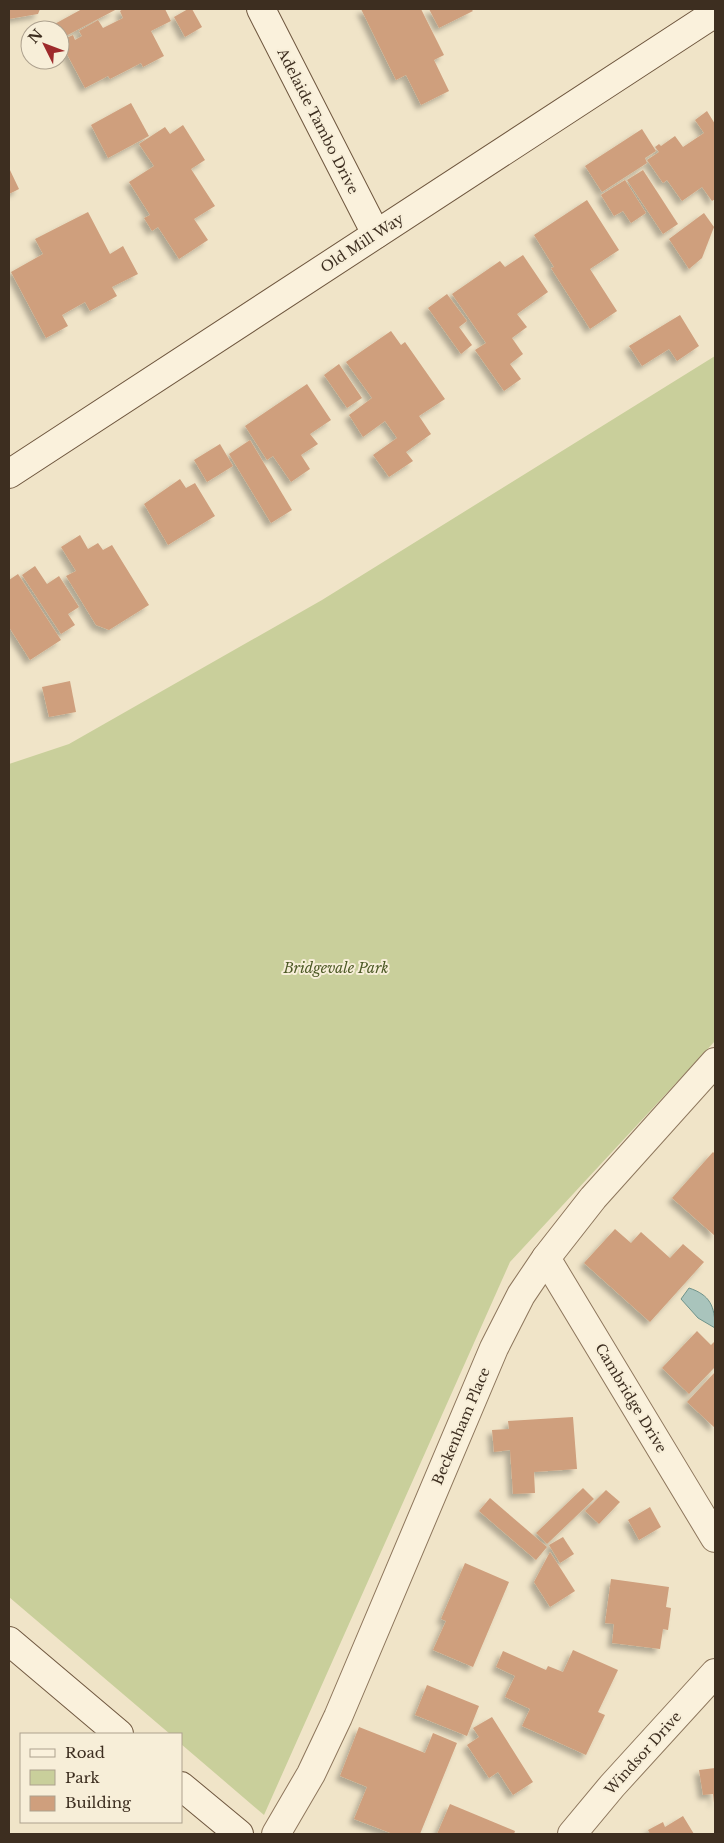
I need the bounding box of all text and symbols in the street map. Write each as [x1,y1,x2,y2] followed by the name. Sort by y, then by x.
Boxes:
[20,20,70,70] north arrow
[24,25,46,47] text: N
[273,44,363,197] street label: Adelaide Tambo Drive
[317,209,407,277] street label: Old Mill Way
[283,959,388,977] park label: Bridgevale Park
[591,1340,671,1456] street label: Cambridge Drive
[428,1365,494,1487] street label: Beckenham Place
[600,1708,685,1799] street label: Windsor Drive
[20,1733,182,1823] legend
[65,1743,105,1762] text: Road
[65,1768,101,1787] text: Park
[65,1793,132,1812] text: Building

